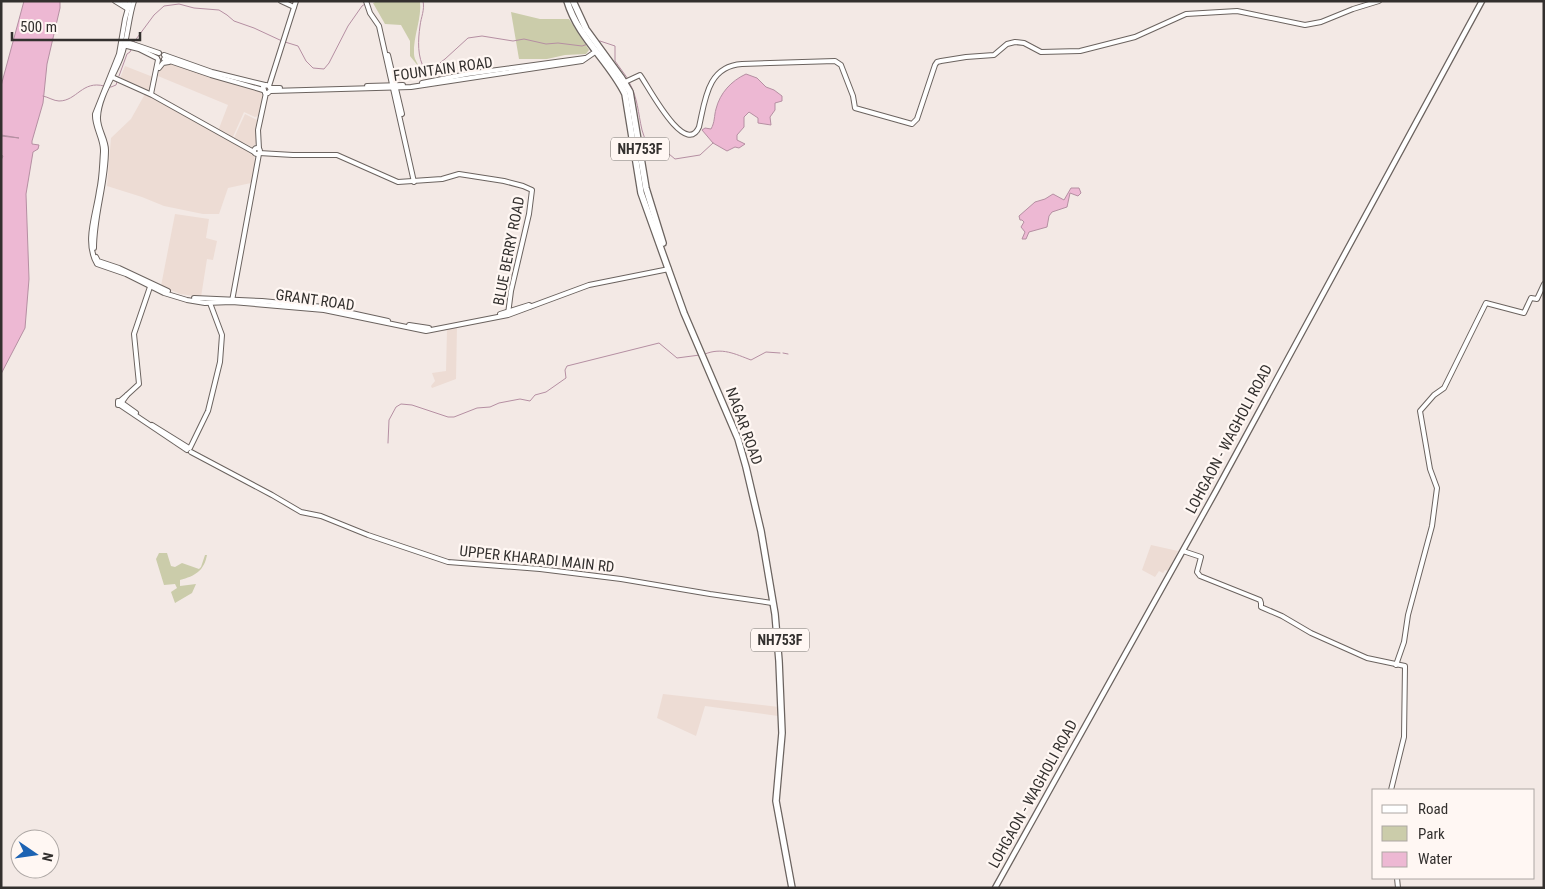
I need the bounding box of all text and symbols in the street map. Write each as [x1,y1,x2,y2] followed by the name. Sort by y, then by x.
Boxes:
[12,10,140,42] scale bar
[20,18,57,36] text: 500 m
[392,53,494,85] street label: FOUNTAIN ROAD
[611,138,669,160] road number: NH753F
[490,195,528,307] street label: BLUE BERRY ROAD
[274,286,356,314] street label: GRANT ROAD
[1182,361,1276,517] street label: LOHGAON - WAGHOLI ROAD
[722,385,766,467] street label: NAGAR ROAD
[459,542,615,576] street label: UPPER KHARADI MAIN RD
[751,628,809,652] road number: NH753F
[985,717,1081,871] street label: LOHGAON - WAGHOLI ROAD
[1372,789,1535,879] legend
[1418,800,1448,818] text: Road
[1418,825,1445,843] text: Park
[10,829,60,879] north arrow
[1418,850,1453,868] text: Water
[39,851,56,863] text: N

